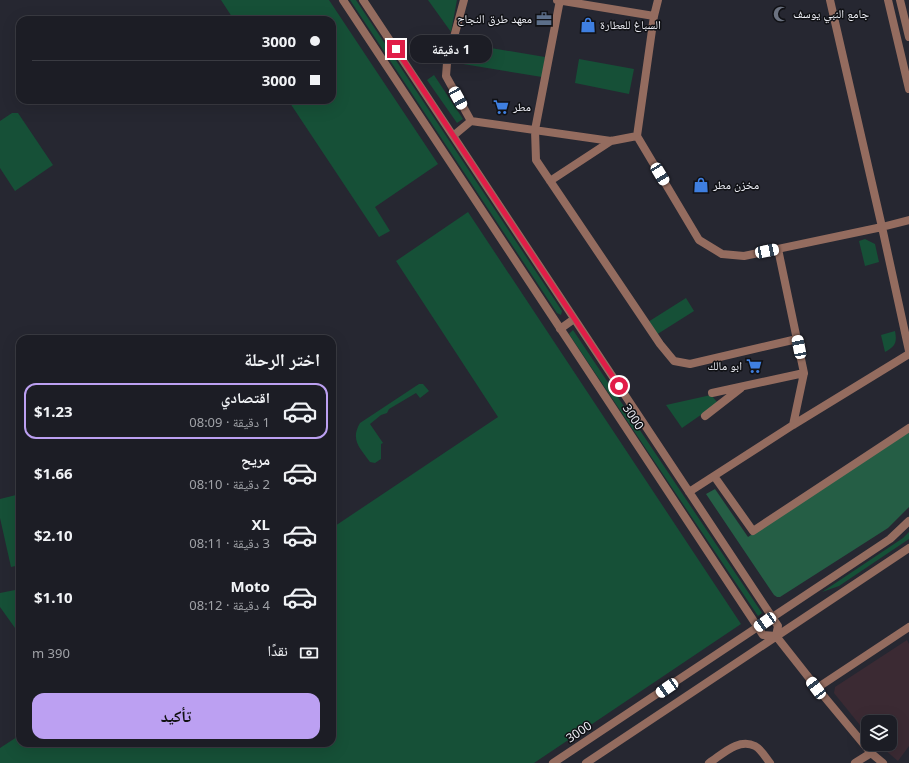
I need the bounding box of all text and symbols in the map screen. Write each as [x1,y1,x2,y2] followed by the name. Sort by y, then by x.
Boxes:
[772,5,790,23] mosque icon: جامع النبي يوسف
[793,5,870,24] place label: جامع النبي يوسف
[457,10,532,27] place label: معهد طرق النجاح
[535,10,553,28] office icon: معهد طرق النجاح
[579,16,597,34] shop icon: السباغ للعطارة
[600,16,661,33] place label: السباغ للعطارة
[262,31,296,51] text: 3000
[410,35,492,63] callout: 1 دقيقة
[387,40,405,58] route end
[432,40,470,58] text: 1 دقيقة
[262,70,296,90] text: 3000
[447,85,469,111] car
[492,98,510,116] supermarket icon: مطر
[512,98,531,115] place label: مطر
[649,161,671,187] car
[692,176,710,194] shop icon: مخزن مطر
[712,176,759,193] place label: مخزن مطر
[754,243,780,259] car
[791,334,807,360] car
[244,347,320,371] text: اختر الرحلة
[707,357,742,374] place label: ابو مالك
[745,357,763,375] supermarket icon: ابو مالك
[610,377,628,395] route start
[221,387,270,407] text: اقتصادي
[282,393,318,429] icon: car
[34,401,73,421] text: $1.23
[619,401,648,433] street label: 3000
[189,413,270,431] text: 1 دقيقة · 08:09
[241,449,270,469] text: مريح
[282,455,318,491] icon: car
[34,463,73,483] text: $1.66
[189,475,270,493] text: 2 دقيقة · 08:10
[252,514,270,534] text: XL
[282,517,318,553] icon: car
[34,525,73,545] text: $2.10
[189,534,270,552] text: 3 دقيقة · 08:11
[231,576,270,596] text: Moto
[282,579,318,615] icon: car
[34,587,73,607] text: $1.10
[189,596,270,614] text: 4 دقيقة · 08:12
[752,610,778,634] car
[267,640,288,660] text: نقدًا
[298,642,320,664] icon: cash
[32,644,70,662] text: 390 m
[804,675,828,701] car
[654,676,680,700] car
[32,693,320,739] button: تأكيد
[861,715,897,751] map controls
[861,715,897,751] button: layers
[563,717,595,746] street label: 3000

